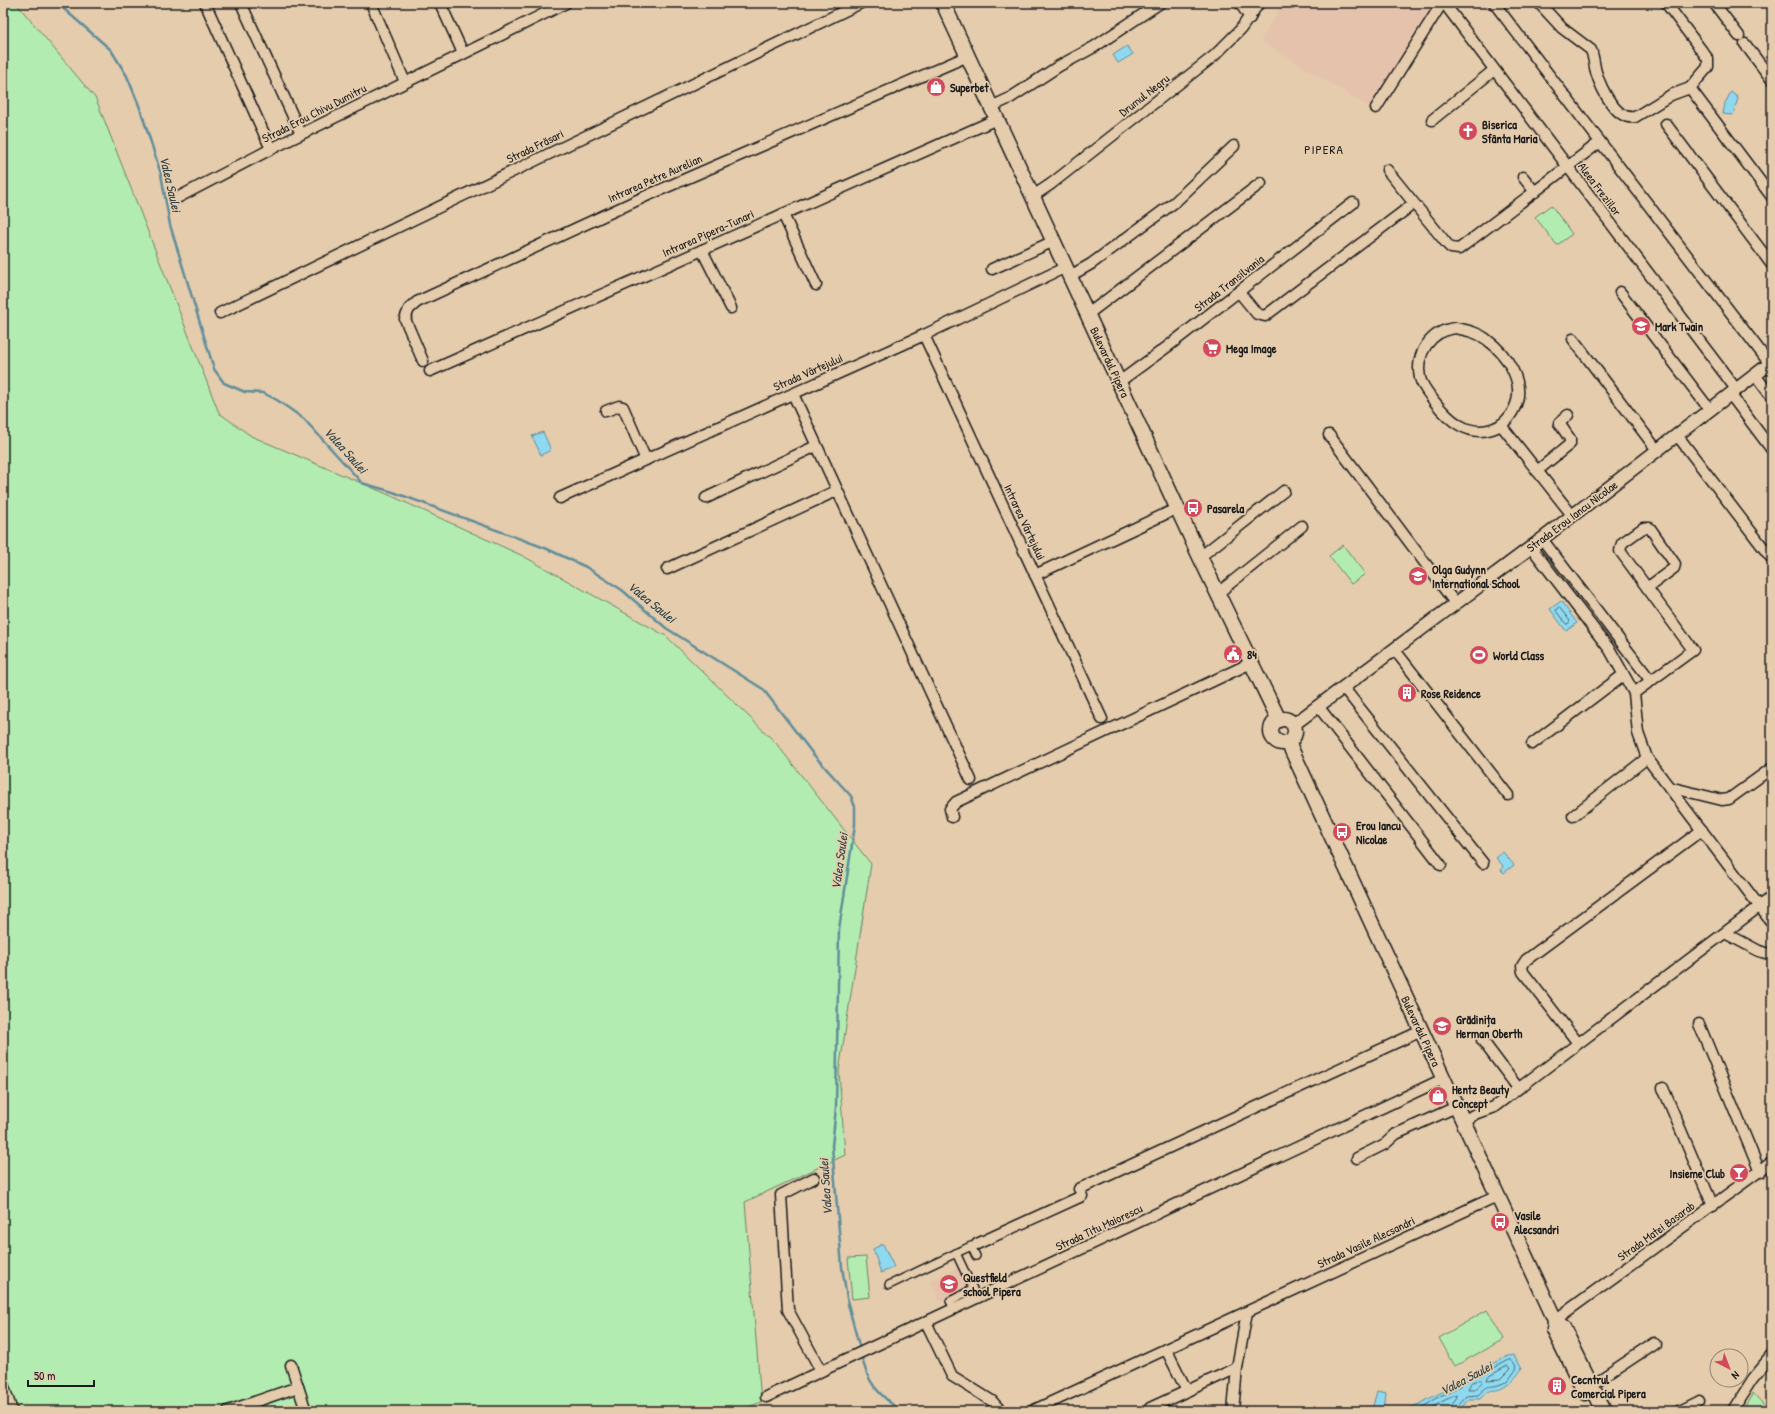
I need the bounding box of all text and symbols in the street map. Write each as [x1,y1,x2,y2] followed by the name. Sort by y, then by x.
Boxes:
[1115,70,1173,120] street label: Drumul Negru
[925,76,947,98] shop icon: Superbet
[259,79,369,147] street label: Strada Erou Chivu Dumitru
[950,79,990,97] place label: Superbet
[1482,116,1538,147] place label: Biserica Sfânta Maria
[1457,120,1479,142] church icon: Biserica Sfânta Maria
[504,125,566,167] street label: Strada Frăsari
[1304,140,1344,158] district label: PIPERA
[605,150,705,206] street label: Intrarea Petre Aurelian
[156,154,186,215] water label: Valea Saulei
[1574,159,1626,220] street label: Aleea Freziilor
[659,205,757,261] street label: Intrarea Pipera-Tunari
[1191,250,1268,316] street label: Strada Transilvania
[1630,315,1652,337] school or university icon: Mark Twain
[1655,318,1704,335] place label: Mark Twain
[1086,324,1134,400] street label: Bulevardul Pipera
[1201,337,1223,359] supermarket icon: Mega Image
[1226,340,1277,358] place label: Mega Image
[771,349,845,395] street label: Strada Vârtejului
[320,423,372,478] water label: Valea Saulei
[1523,476,1621,556] street label: Strada Erou Iancu Nicolae
[1000,481,1050,563] street label: Intrarea Vârtejului
[1182,497,1204,519] bus stop icon: Pasarela
[1207,500,1244,517] place label: Pasarela
[1432,561,1521,592] place label: Olga Gudynn International School
[1407,565,1429,587] school or university icon: Olga Gudynn International School
[624,577,681,628] water label: Valea Saulei
[1222,643,1244,665] public building icon: 84
[1468,644,1490,666] sports icon: World Class
[1247,646,1257,663] place label: 84
[1493,647,1545,664] place label: World Class
[1396,682,1418,704] building icon: Rose Reidence
[1421,685,1481,702] place label: Rose Reidence
[1356,817,1401,848] place label: Erou Iancu Nicolae
[1331,821,1353,843] bus stop icon: Erou Iancu Nicolae
[826,830,852,890] water label: Valea Saulei
[1397,993,1445,1069] street label: Bulevardul Pipera
[1456,1011,1523,1042] place label: Grădinița Herman Oberth
[1431,1015,1453,1037] school or university icon: Grădinița Herman Oberth
[1452,1081,1509,1113] place label: Hentz Beauty Concept
[1427,1085,1449,1107] shop icon: Hentz Beauty Concept
[814,1157,836,1216] water label: Valea Saulei
[1728,1162,1750,1184] bar icon: Insieme Club
[1669,1165,1725,1182] place label: Insieme Club
[1614,1197,1698,1265] street label: Strada Matei Basarab
[1053,1199,1145,1255] street label: Strada Titu Maiorescu
[1514,1207,1560,1238] place label: Vasile Alecsandri
[1489,1211,1511,1233] bus stop icon: Vasile Alecsandri
[1314,1212,1418,1272] street label: Strada Vasile Alecsandri
[963,1269,1021,1301] place label: Questfield school Pipera
[938,1273,960,1295] school or university icon: Questfield school Pipera
[1709,1348,1749,1388] north arrow
[1437,1356,1496,1399] water label: Valea Saulei
[28,1362,94,1388] scale bar
[34,1367,55,1384] text: 50 m
[1729,1368,1743,1383] text: N
[1571,1371,1646,1403] place label: Cecntrul Comercial Pipera
[1546,1375,1568,1397] building icon: Cecntrul Comercial Pipera

